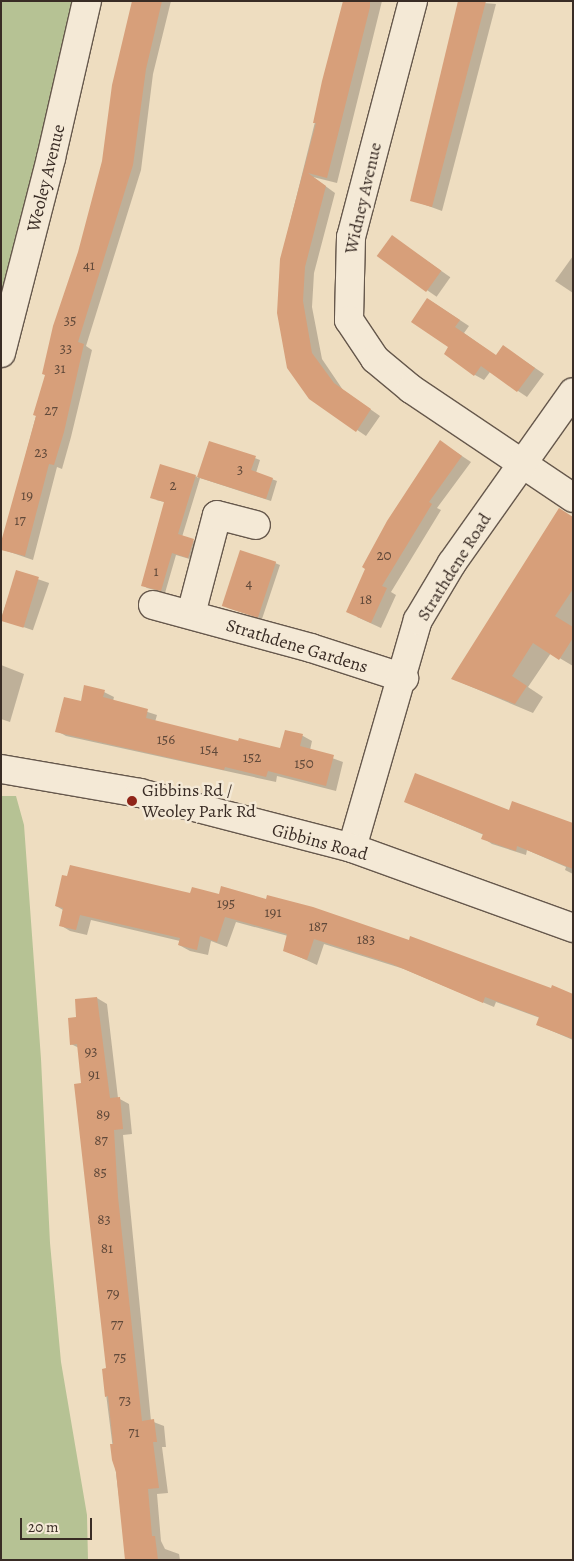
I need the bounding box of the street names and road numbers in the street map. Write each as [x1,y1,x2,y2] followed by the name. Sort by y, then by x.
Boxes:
[22,122,70,234] street label: Weoley Avenue
[340,140,386,256] street label: Widney Avenue
[412,509,496,625] street label: Strathdene Road
[223,614,371,678] street label: Strathdene Gardens
[270,819,370,865] street label: Gibbins Road

